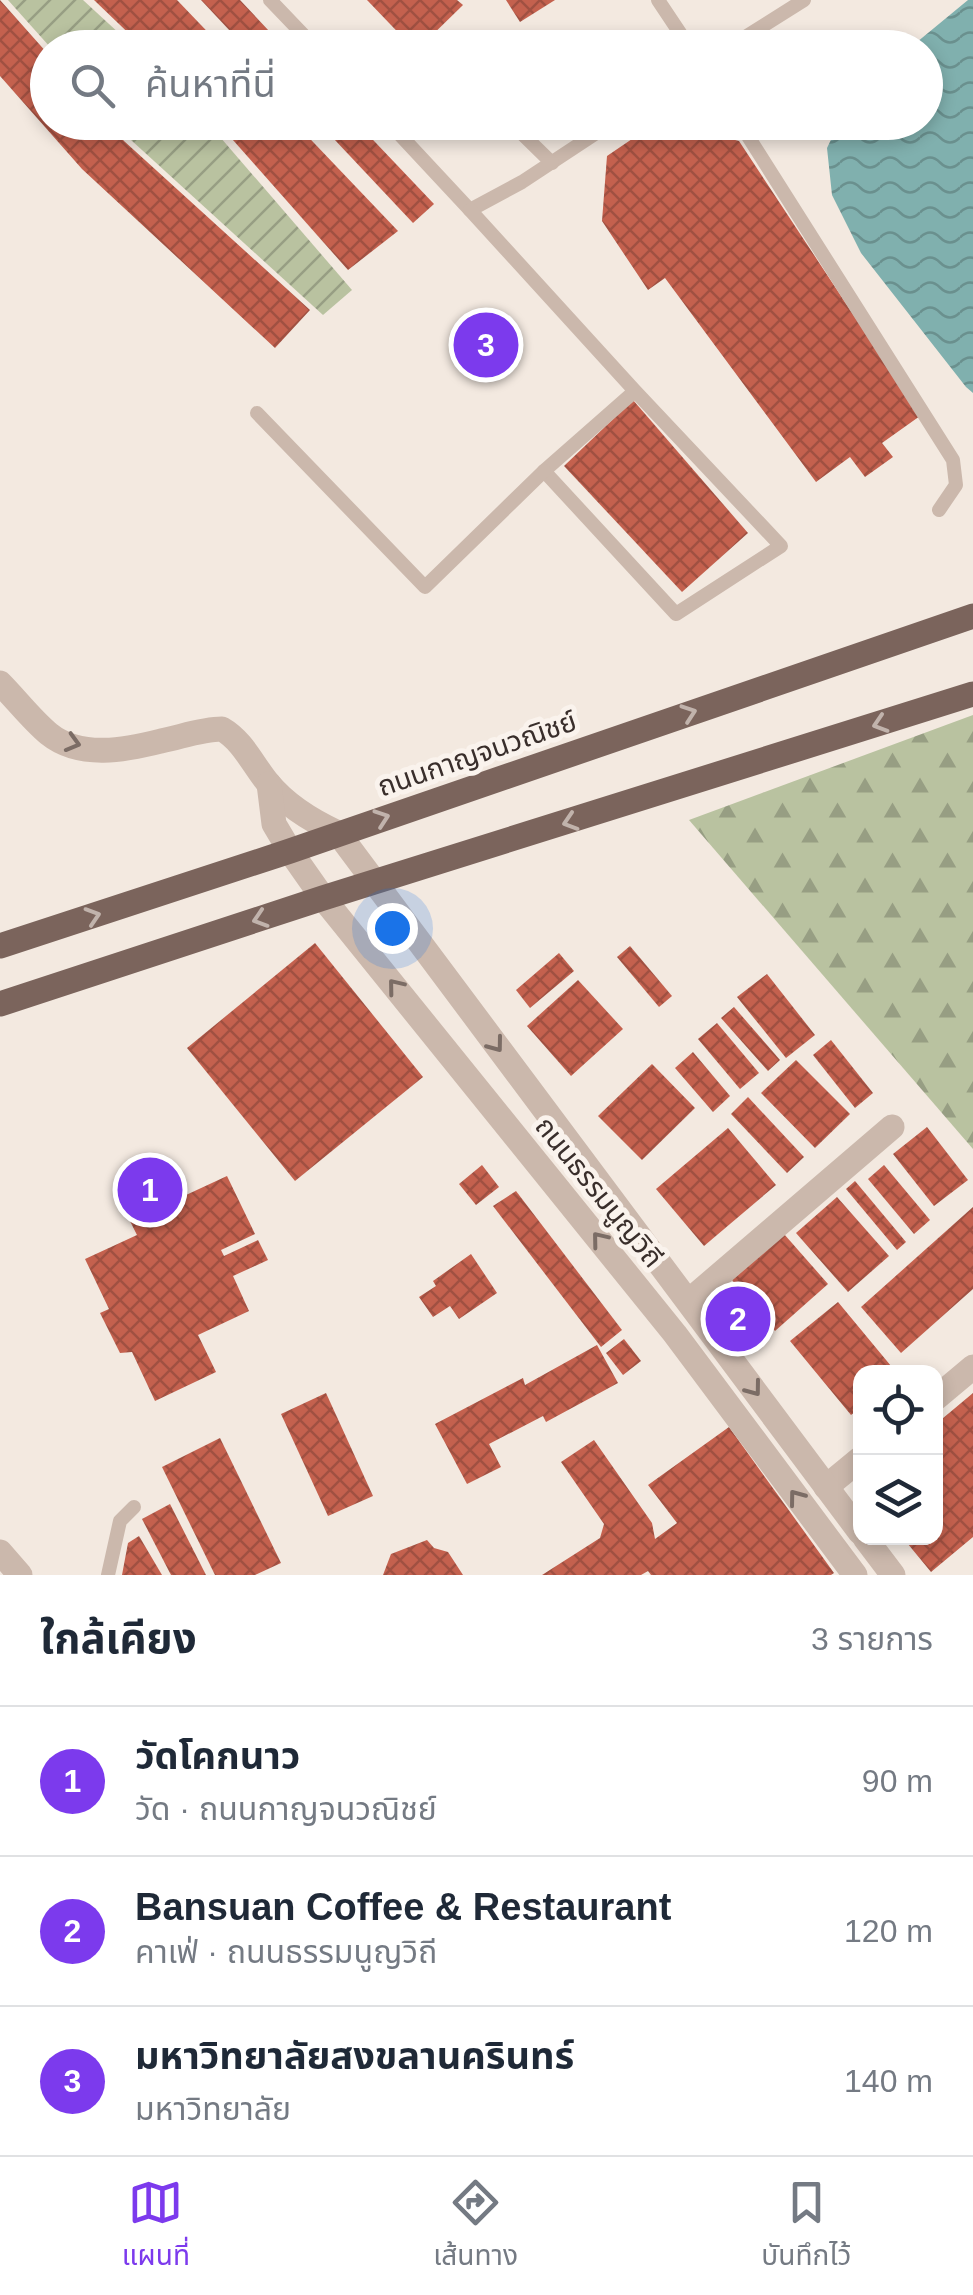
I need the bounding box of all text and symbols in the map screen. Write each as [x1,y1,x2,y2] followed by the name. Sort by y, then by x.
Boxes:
[30,30,943,140] search box
[65,58,120,113] icon: search
[145,63,276,105] text: ค้นหาที่นี่
[454,308,518,382] pin: 3
[680,704,697,725] one-way arrow
[374,705,581,803] street label: ถนนกาญจนวณิชย์
[872,712,889,732] one-way arrow
[64,732,82,753] one-way arrow
[372,810,389,830] one-way arrow
[562,810,579,830] one-way arrow
[367,903,418,954] your location
[83,907,100,927] one-way arrow
[252,907,269,927] one-way arrow
[389,980,406,998] one-way arrow
[485,1034,502,1052] one-way arrow
[527,1111,669,1275] street label: ถนนธรรมนูญวิถี
[118,1152,182,1228] pin: 1
[593,1233,611,1251] one-way arrow
[706,1282,770,1356] pin: 2
[853,1365,943,1545] map controls
[853,1365,943,1455] button: locate
[743,1378,760,1396] one-way arrow
[853,1455,943,1545] button: layers
[791,1490,808,1508] one-way arrow
[40,1615,197,1662] text: ใกล้เคียง
[811,1621,933,1657] text: 3 รายการ
[135,1735,300,1777] text: วัดโคกนาว
[64,1763,81,1799] text: 1
[862,1763,933,1799] text: 90 m
[135,1791,437,1827] text: วัด · ถนนกาญจนวณิชย์
[135,1886,671,1928] text: Bansuan Coffee & Restaurant
[64,1913,81,1949] text: 2
[844,1913,933,1949] text: 120 m
[135,1934,437,1970] text: คาเฟ่ · ถนนธรรมนูญวิถี
[135,2035,574,2077] text: มหาวิทยาลัยสงขลานครินทร์
[64,2063,81,2099] text: 3
[844,2063,933,2099] text: 140 m
[135,2091,291,2127] text: มหาวิทยาลัย
[122,2175,190,2278] tab: แผนที่
[433,2175,518,2278] tab: เส้นทาง
[761,2175,851,2278] tab: บันทึกไว้

